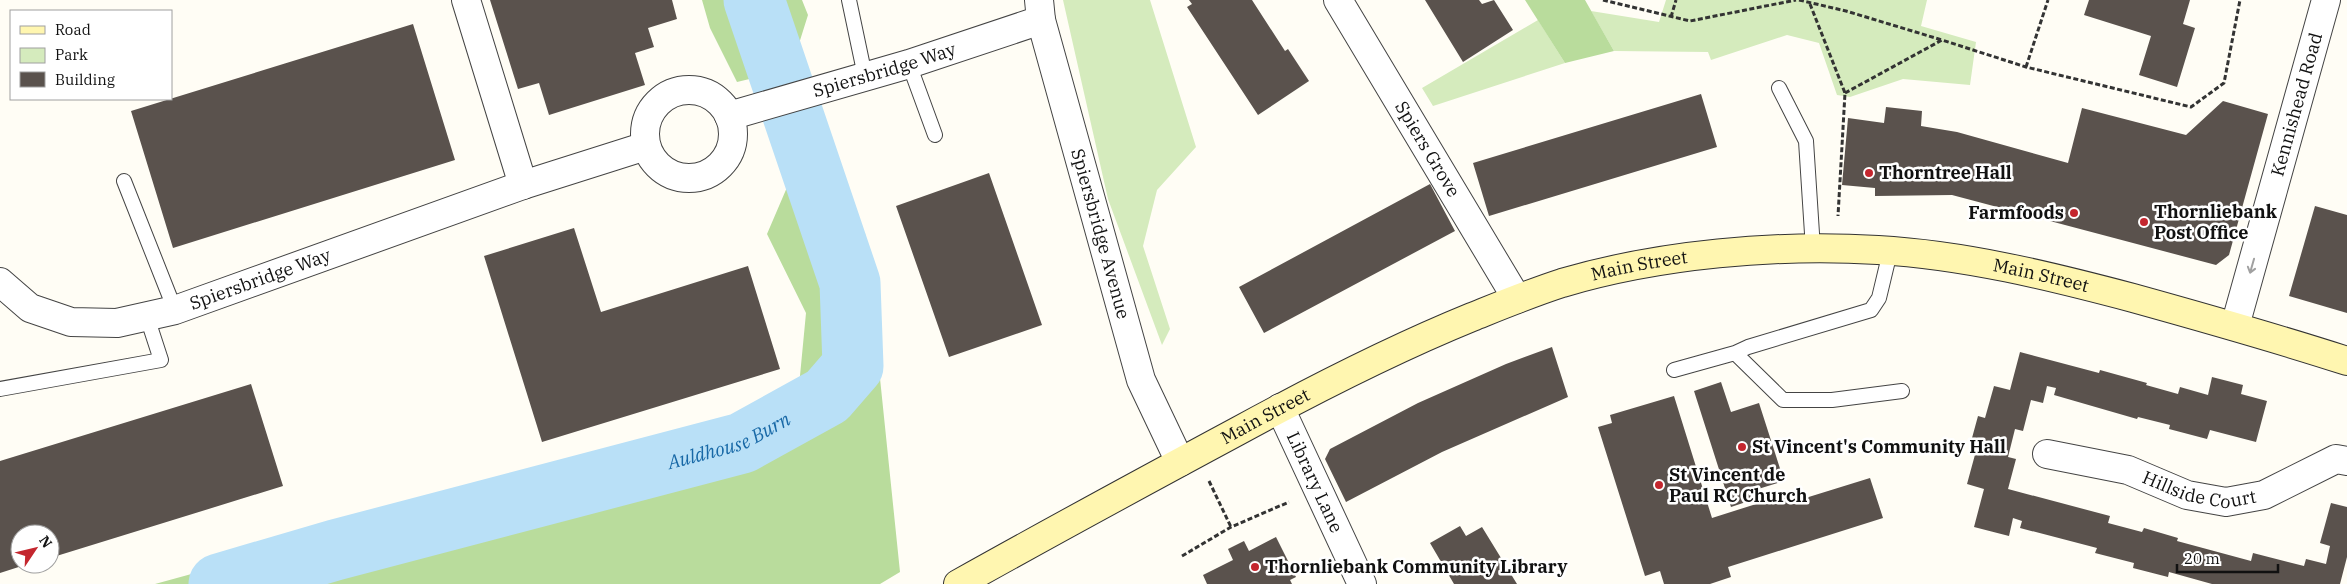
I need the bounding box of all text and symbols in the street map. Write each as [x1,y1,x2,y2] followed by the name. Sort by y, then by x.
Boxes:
[10,10,172,100] legend
[55,20,91,39] text: Road
[2265,30,2327,179] street label: Kennishead Road
[810,37,959,102] street label: Spiersbridge Way
[55,45,88,64] text: Park
[55,70,115,89] text: Building
[1390,97,1465,201] street label: Spiers Grove
[1066,146,1135,321] street label: Spiersbridge Avenue
[1879,161,2012,184] place label: Thorntree Hall
[1863,167,1875,179] marker: Thorntree Hall
[2154,200,2278,244] place label: Thornliebank Post Office
[1968,201,2064,224] place label: Farmfoods
[2068,207,2080,219] marker: Farmfoods
[2138,216,2150,228] marker: Thornliebank Post Office
[186,243,334,315] street label: Spiersbridge Way
[1589,245,1689,286] street label: Main Street
[1991,253,2091,297] street label: Main Street
[2246,258,2256,274] one-way arrow
[1217,383,1313,449] street label: Main Street
[663,407,795,475] water label: Auldhouse Burn
[1282,428,1349,536] street label: Library Lane
[1752,435,2006,458] place label: St Vincent's Community Hall
[1736,441,1748,453] marker: St Vincent's Community Hall
[1669,463,1808,507] place label: St Vincent de Paul RC Church
[2139,466,2258,514] street label: Hillside Court
[1653,479,1665,491] marker: St Vincent de Paul RC Church
[10,524,60,574] north arrow
[35,532,56,551] text: N
[2177,542,2278,574] scale bar
[2184,549,2220,568] text: 20 m
[1265,555,1568,578] place label: Thornliebank Community Library
[1249,561,1261,573] marker: Thornliebank Community Library

